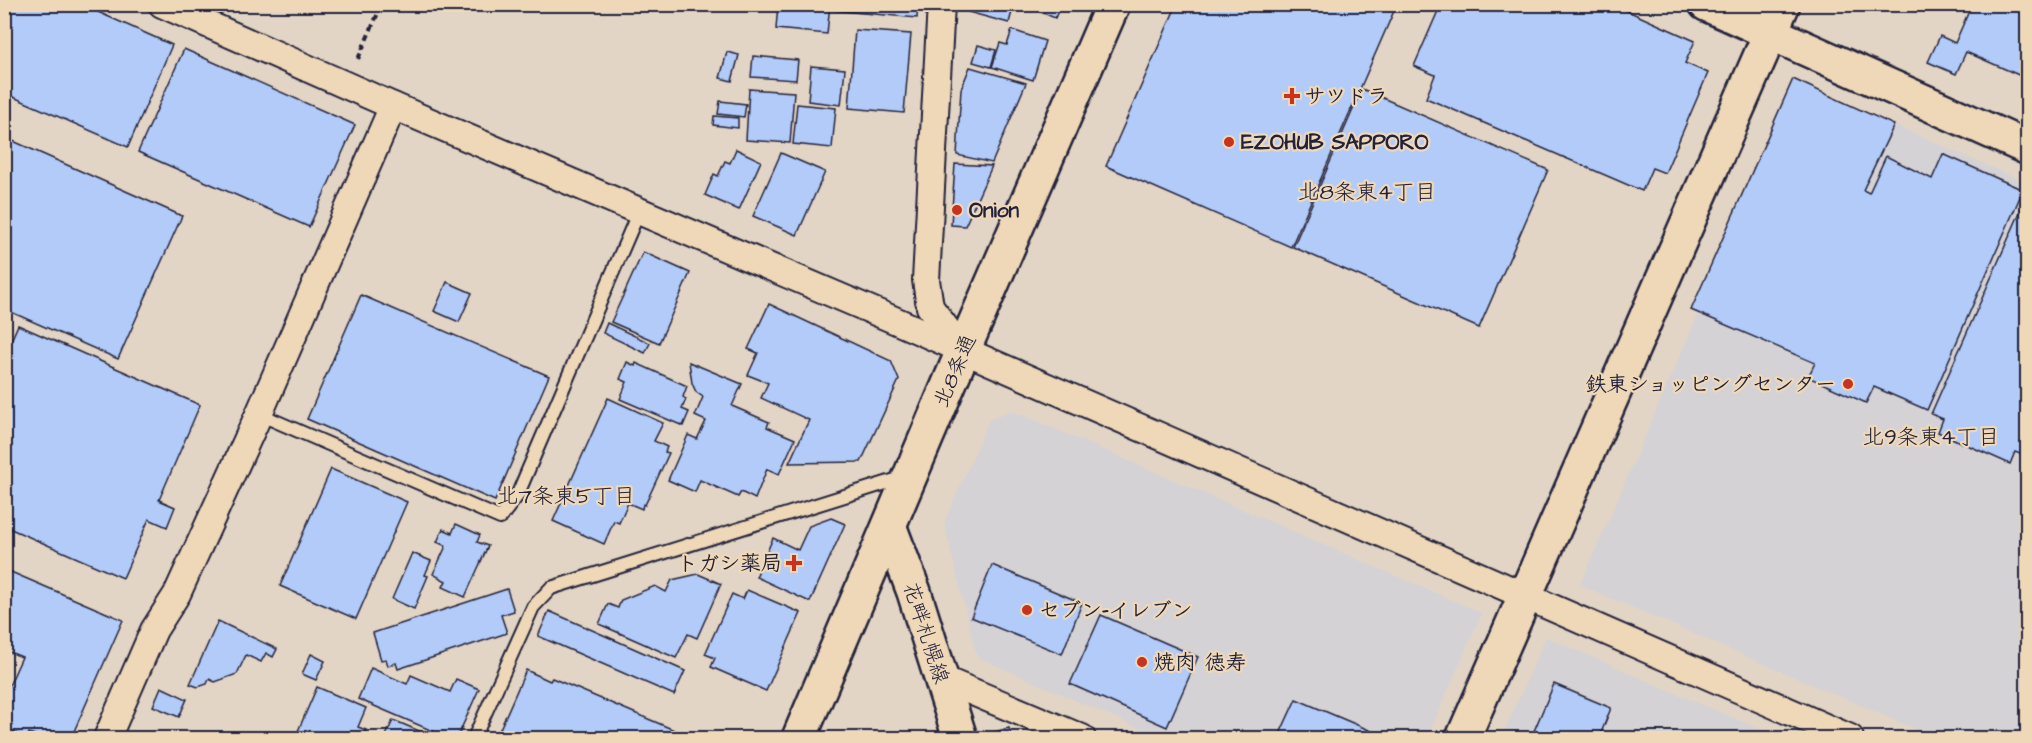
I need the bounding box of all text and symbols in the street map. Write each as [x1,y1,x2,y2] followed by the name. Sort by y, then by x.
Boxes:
[1304,82,1388,111] place label: サツドラ
[1285,89,1299,103] marker: サツドラ
[1241,128,1429,157] place label: EZOHUB SAPPORO
[1222,135,1236,149] marker: EZOHUB SAPPORO
[1297,177,1437,208] district label: 北8条東4丁目
[969,196,1020,225] place label: Onion
[950,203,964,217] marker: Onion
[927,330,983,412] street label: 北8条通
[1586,370,1836,399] place label: 鉄東ショッピングセンター
[1841,377,1855,391] marker: 鉄東ショッピングセンター
[1862,422,2000,453] district label: 北9条東4丁目
[496,481,636,512] district label: 北7条東5丁目
[677,549,782,578] place label: トガシ薬局
[787,556,801,570] marker: トガシ薬局
[896,579,956,687] street label: 花畔札幌線
[1039,596,1193,625] place label: セブン-イレブン
[1020,603,1034,617] marker: セブン-イレブン
[1154,648,1246,677] place label: 焼肉 徳寿
[1135,655,1149,669] marker: 焼肉 徳寿

